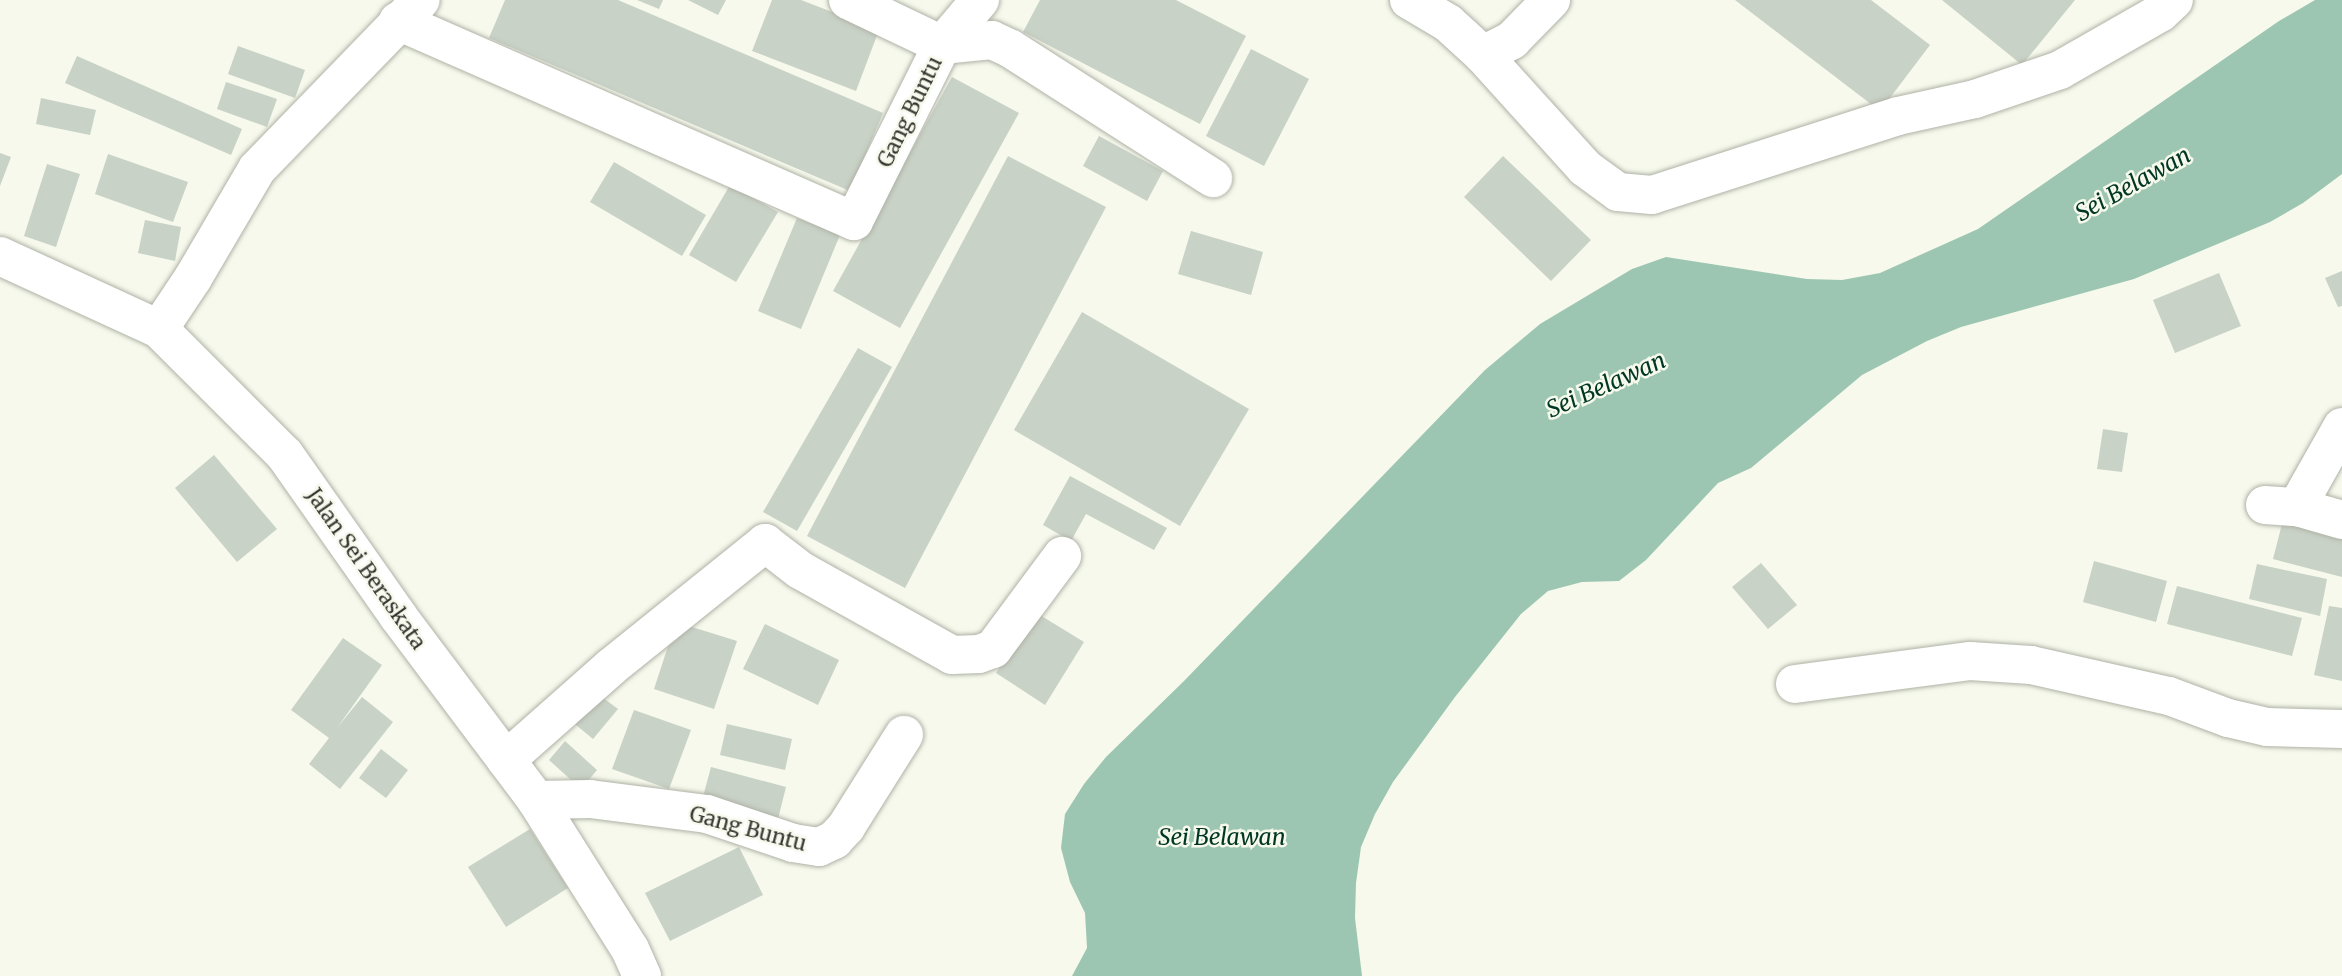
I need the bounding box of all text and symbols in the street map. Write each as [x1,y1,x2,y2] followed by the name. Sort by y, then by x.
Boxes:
[872,53,948,171] street label: Gang Buntu
[2071,141,2195,227] water label: Sei Belawan
[1542,346,1670,424] water label: Sei Belawan
[301,484,431,654] street label: Jalan Sei Beraskata
[687,801,809,857] street label: Gang Buntu
[1158,823,1286,851] water label: Sei Belawan

